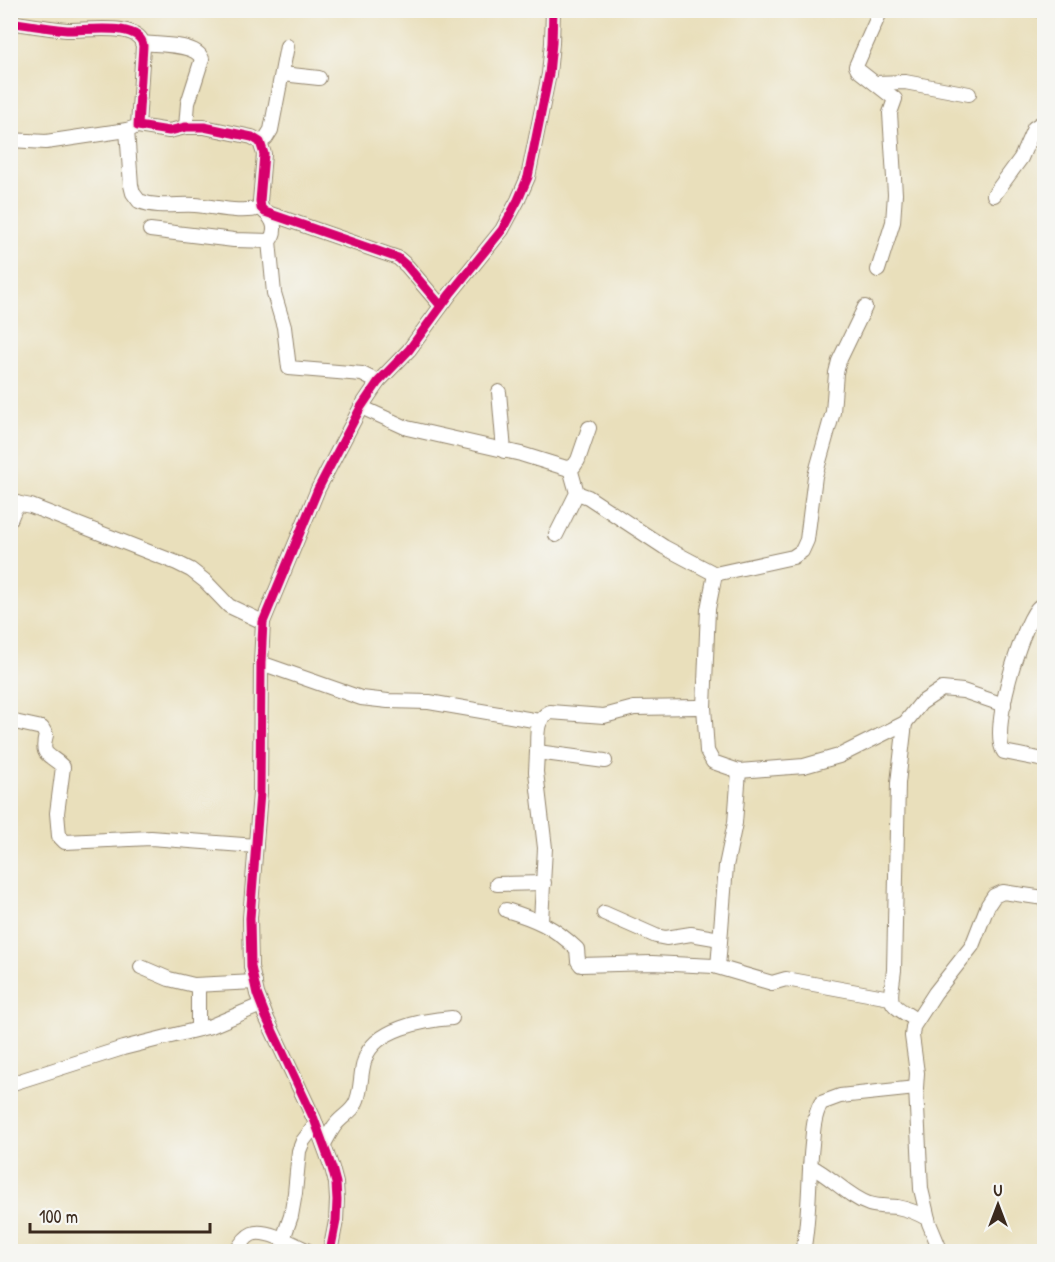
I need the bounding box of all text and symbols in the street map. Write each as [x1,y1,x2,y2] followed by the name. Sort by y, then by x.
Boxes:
[968,1175,1028,1235] north arrow
[994,1179,1003,1201] text: U
[30,1196,210,1234] scale bar
[39,1204,78,1229] text: 100 m

